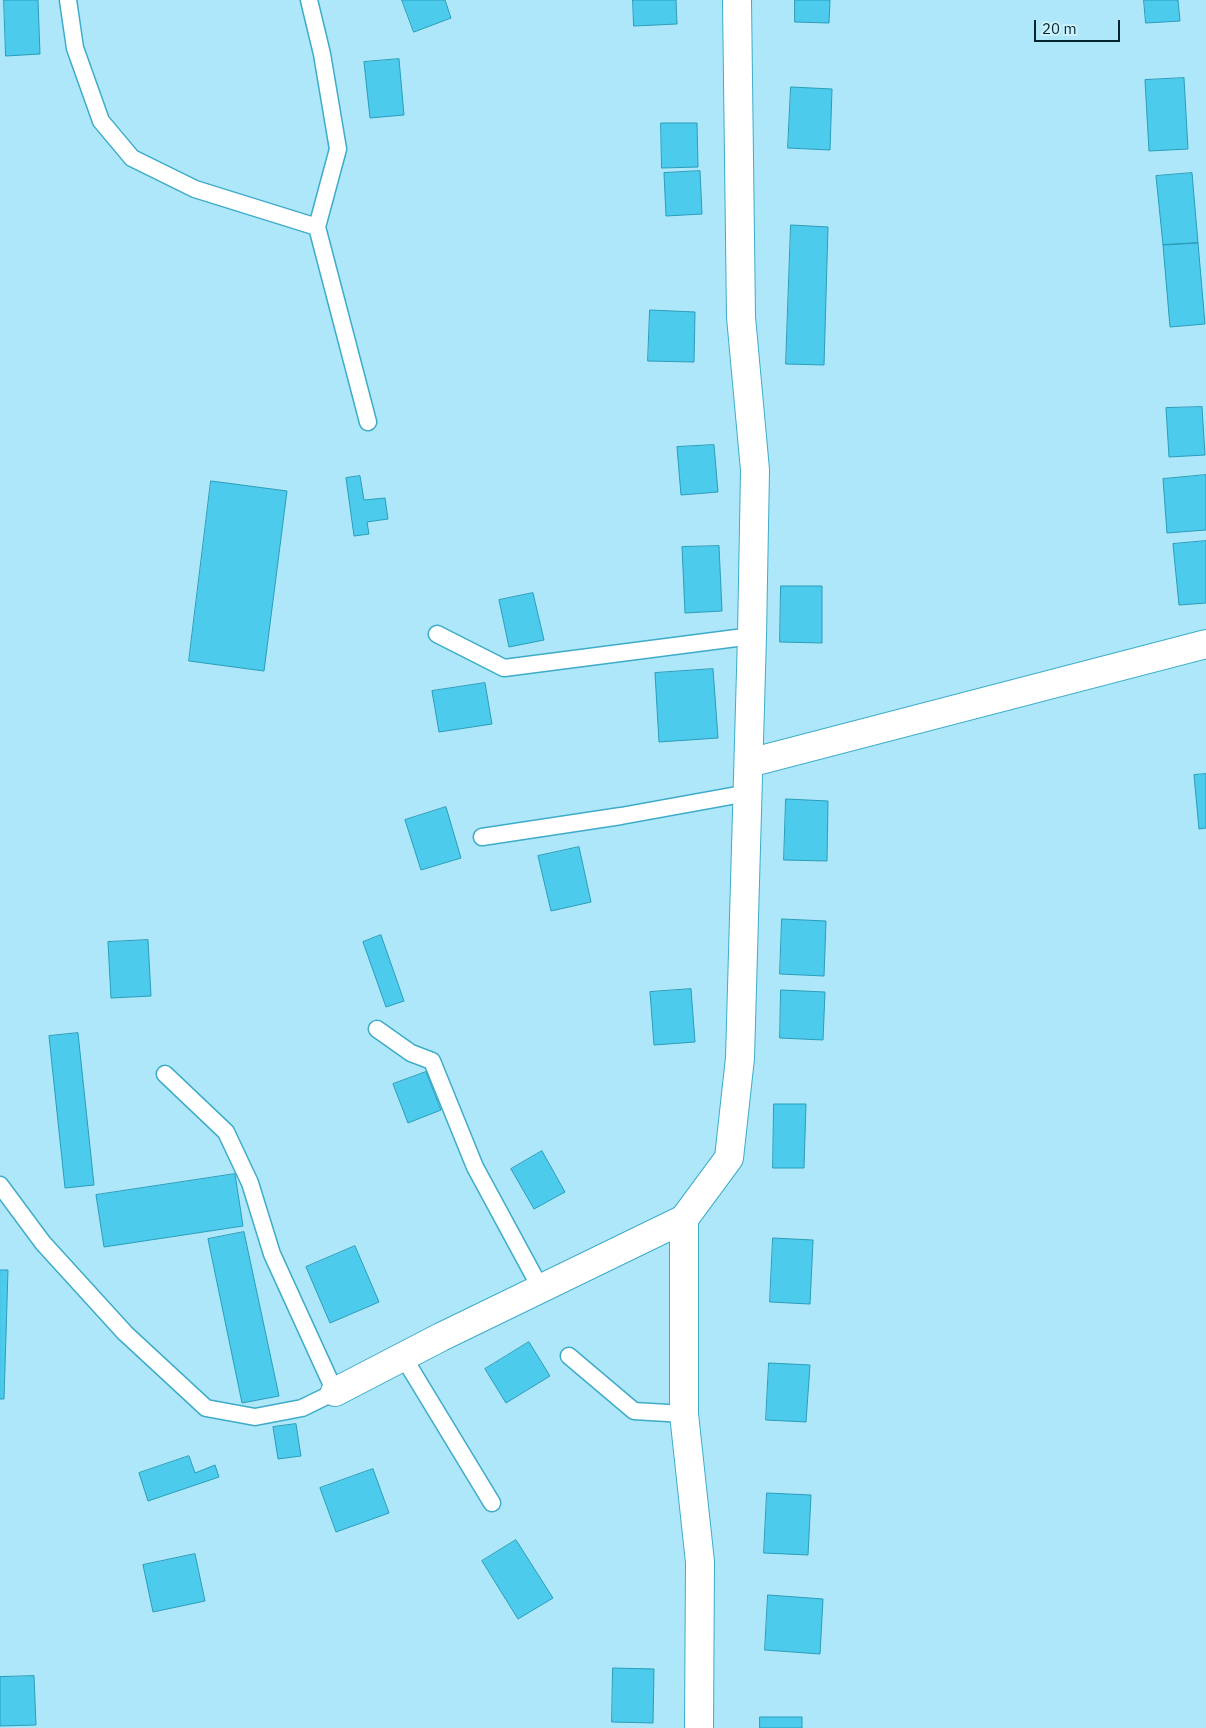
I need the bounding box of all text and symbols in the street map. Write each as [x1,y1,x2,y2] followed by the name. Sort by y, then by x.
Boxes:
[1036,10,1122,42] scale bar
[1042,19,1077,38] text: 20 m

